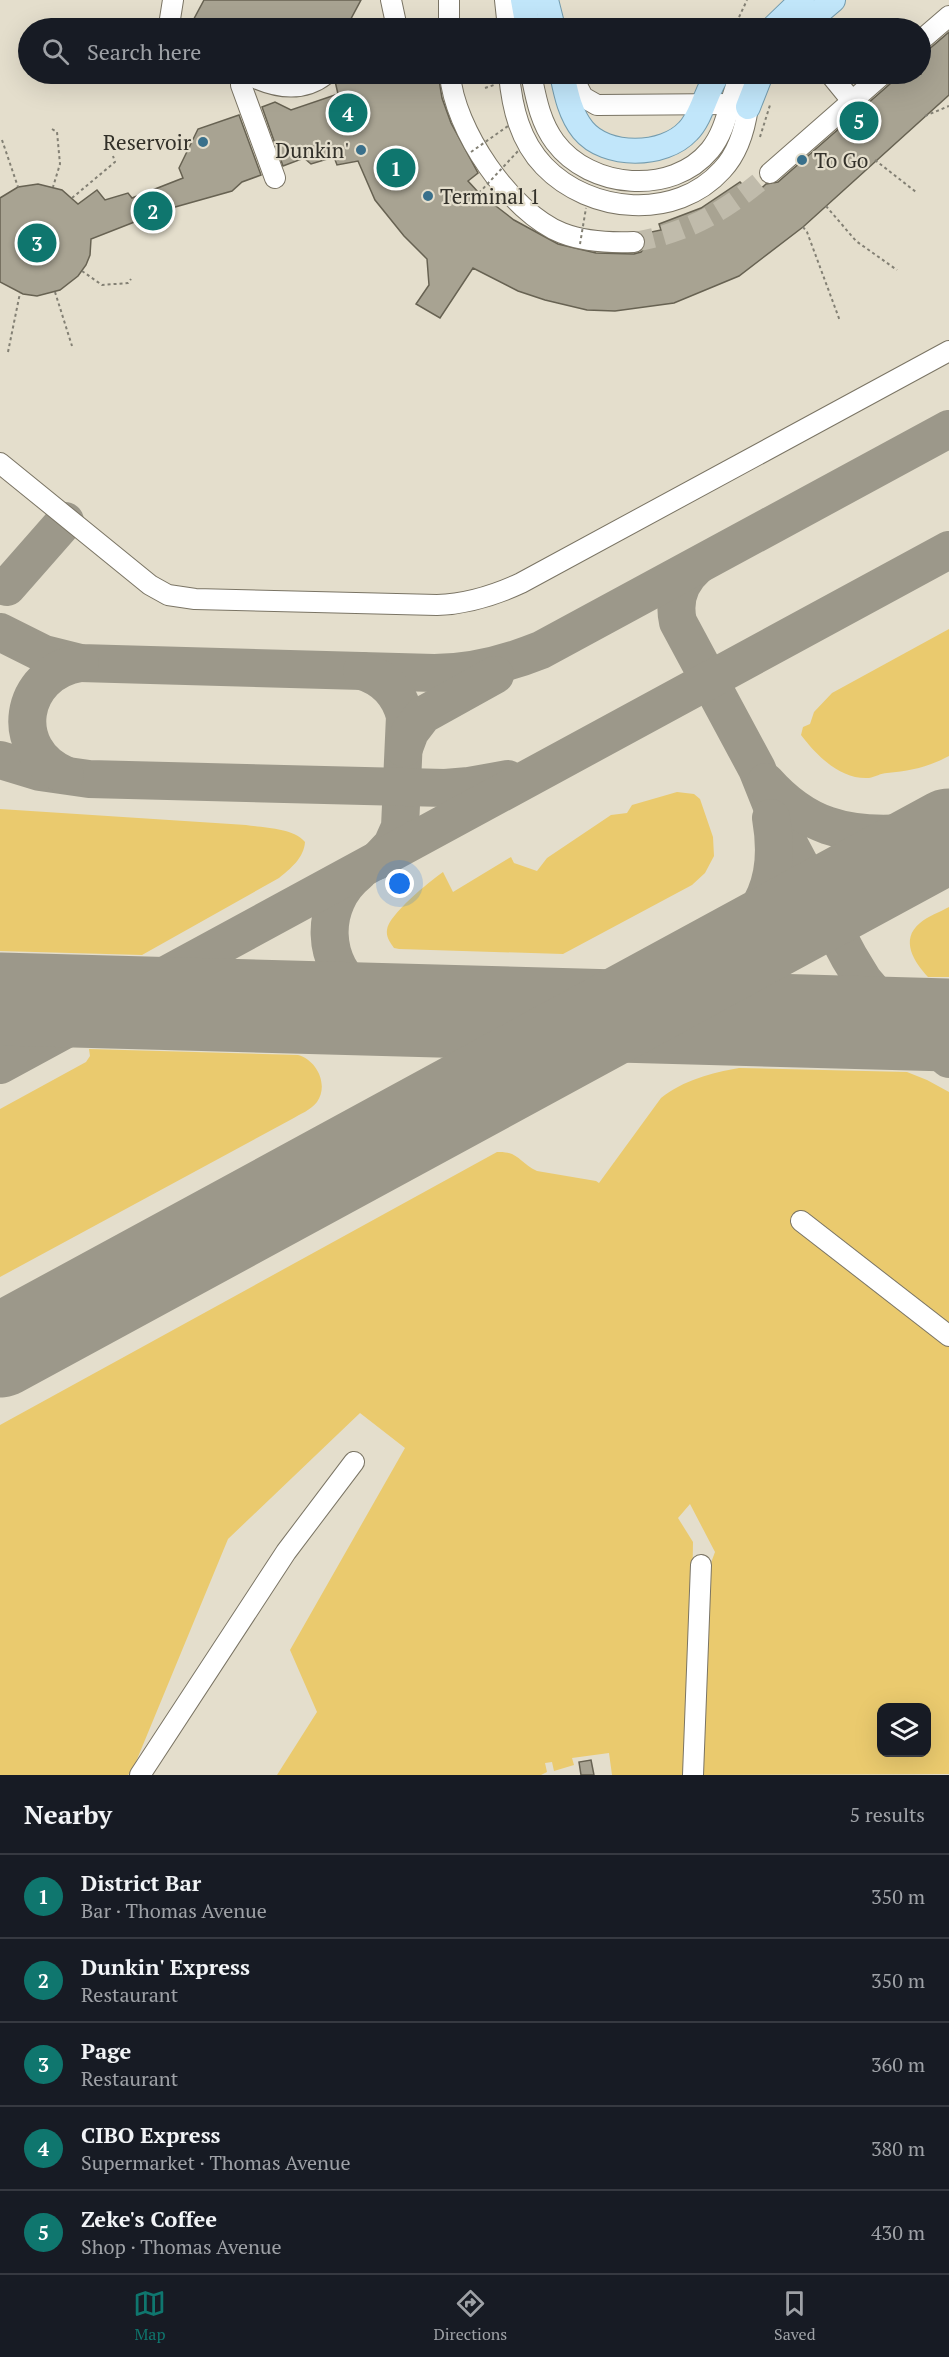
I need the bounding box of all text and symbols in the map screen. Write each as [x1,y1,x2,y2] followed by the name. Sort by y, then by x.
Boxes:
[18,18,931,84] search box
[39,35,72,68] icon: search
[87,37,201,66] text: Search here
[328,90,368,136] pin: 4
[840,98,878,144] pin: 5
[103,128,191,156] place label: Reservoir
[196,135,210,149] marker: Reservoir
[275,136,349,164] place label: Dunkin'
[354,143,368,157] marker: Dunkin'
[376,146,416,190] pin: 1
[814,146,868,174] place label: To Go
[795,153,809,167] marker: To Go
[440,182,540,210] place label: Terminal 1
[134,188,172,234] pin: 2
[421,189,435,203] marker: Terminal 1
[18,220,57,266] pin: 3
[385,869,414,898] your location
[877,1703,931,1757] map controls
[877,1703,931,1757] button: layers
[24,1797,112,1831] text: Nearby
[850,1801,925,1828] text: 5 results
[81,1868,201,1897] text: District Bar
[38,1883,49,1910] text: 1
[871,1883,925,1910] text: 350 m
[81,1897,267,1924] text: Bar · Thomas Avenue
[81,1952,250,1981] text: Dunkin' Express
[38,1967,49,1994] text: 2
[871,1967,925,1994] text: 350 m
[81,1981,178,2008] text: Restaurant
[81,2036,131,2065] text: Page
[38,2051,49,2078] text: 3
[871,2051,925,2078] text: 360 m
[81,2065,178,2092] text: Restaurant
[81,2120,221,2149] text: CIBO Express
[38,2135,49,2162] text: 4
[871,2135,925,2162] text: 380 m
[81,2149,351,2176] text: Supermarket · Thomas Avenue
[81,2204,217,2233] text: Zeke's Coffee
[38,2219,49,2246] text: 5
[871,2219,925,2246] text: 430 m
[81,2233,282,2260] text: Shop · Thomas Avenue
[133,2287,166,2345] tab: Map
[433,2287,507,2345] tab: Directions
[774,2287,816,2345] tab: Saved

